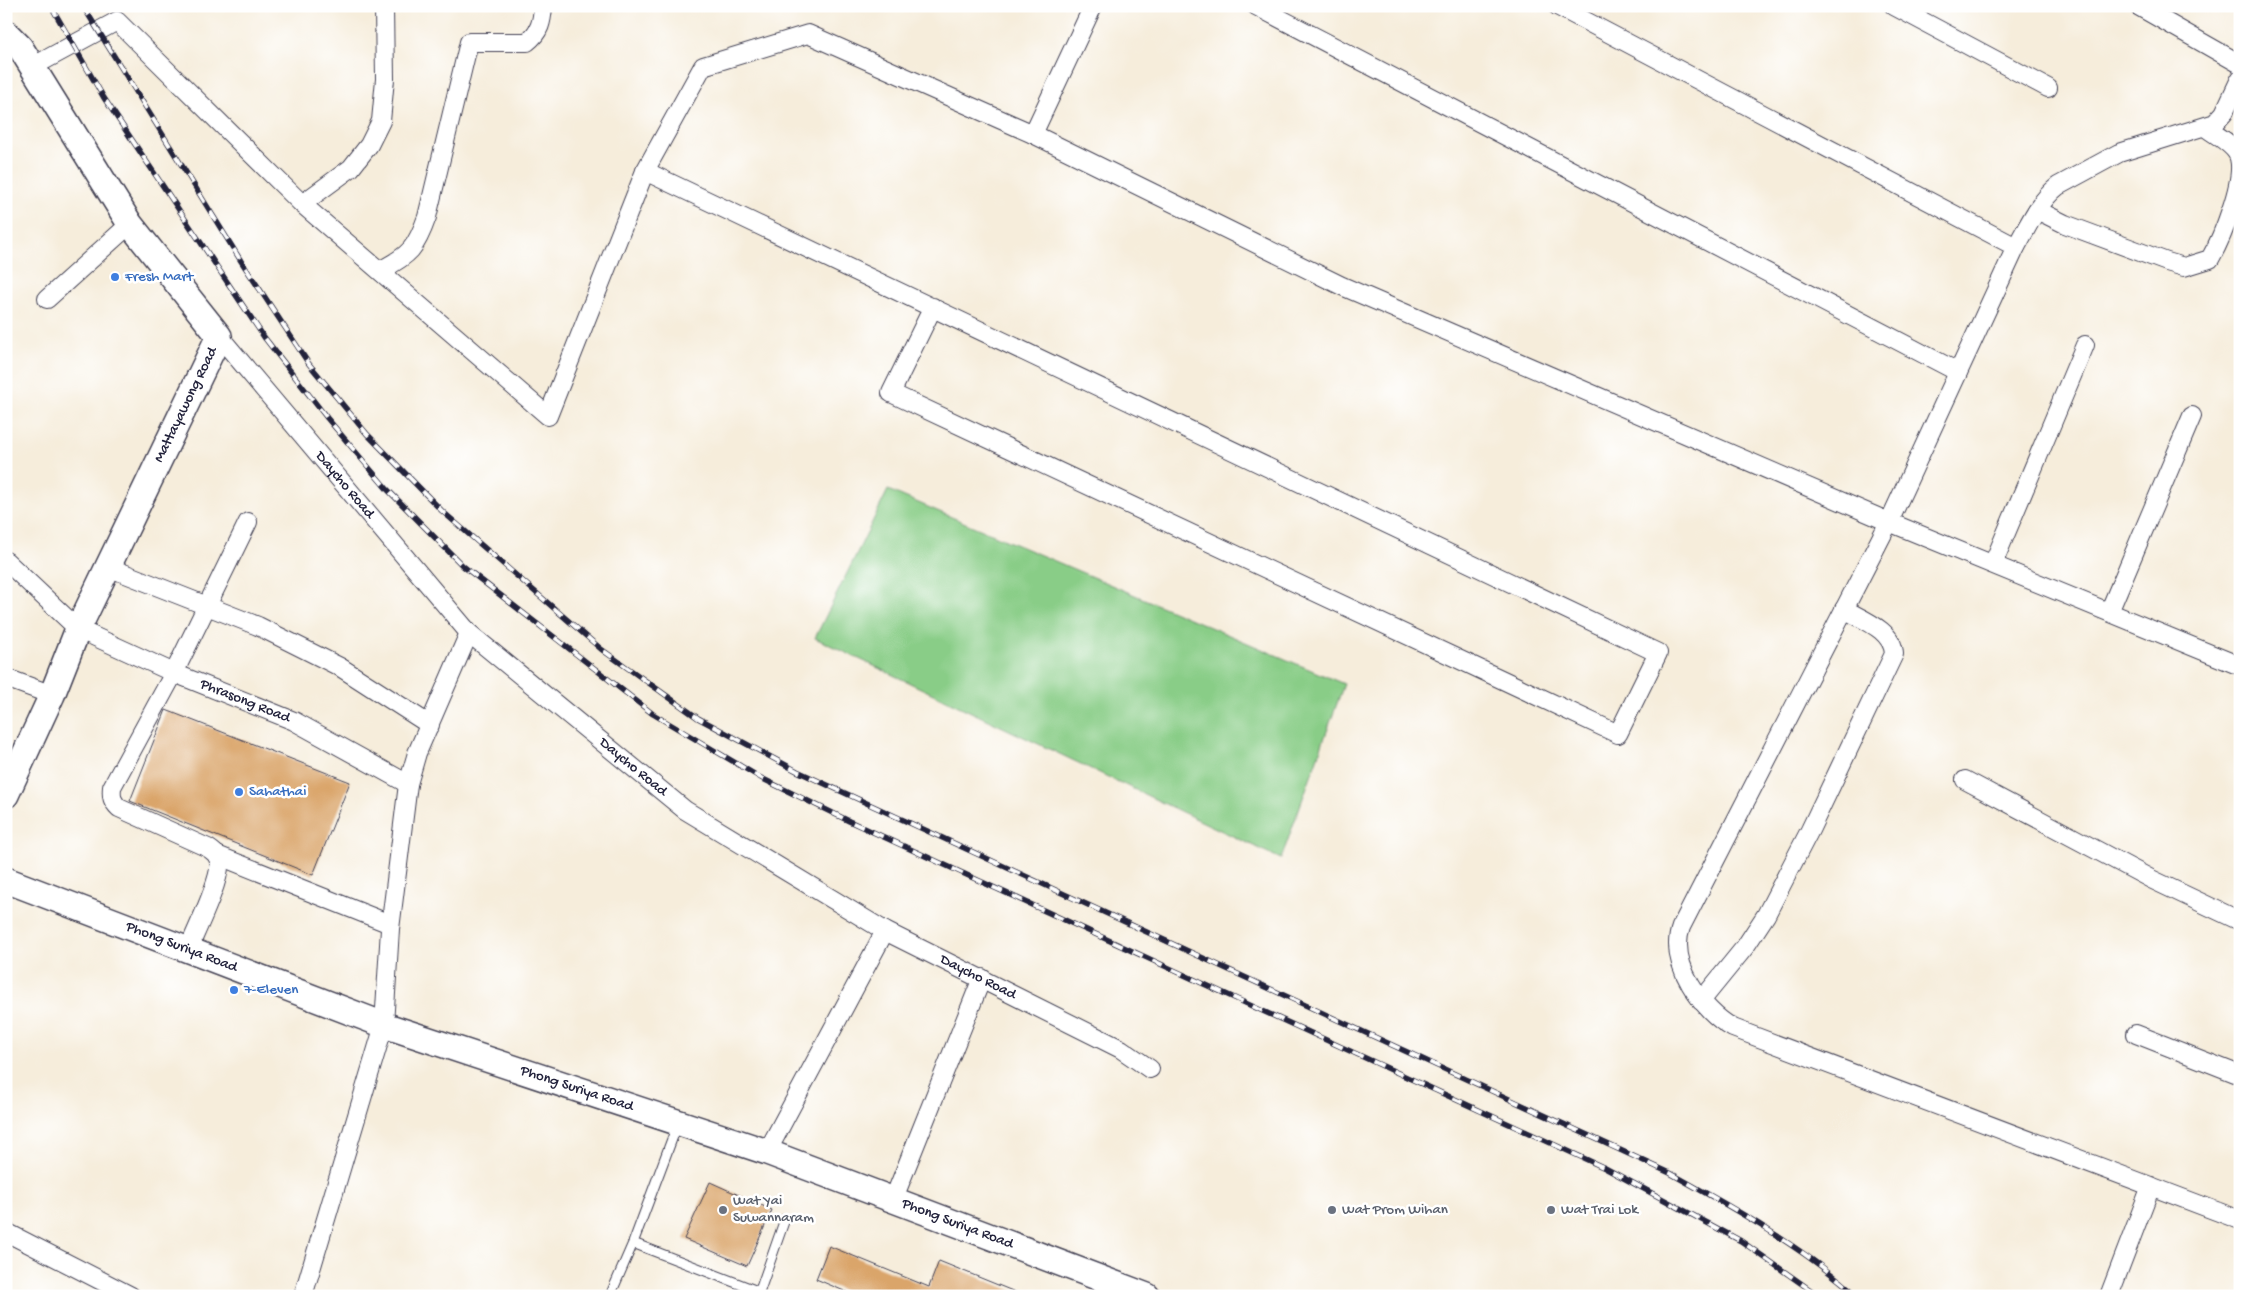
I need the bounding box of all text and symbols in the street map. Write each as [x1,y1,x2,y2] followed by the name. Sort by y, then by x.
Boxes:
[124,268,195,286] place label: Fresh Mart
[109,271,121,283] marker: Fresh Mart
[150,343,222,466] street label: Mattayawong Road
[310,447,379,524] street label: Daycho Road
[196,675,294,728] street label: Phrasong Road
[594,733,671,801] street label: Daycho Road
[249,783,306,801] place label: Sahathai
[233,786,245,798] marker: Sahathai
[122,917,241,977] street label: Phong Suriya Road
[936,950,1020,1005] street label: Daycho Road
[243,981,298,999] place label: 7-Eleven
[228,984,240,996] marker: 7-Eleven
[517,1062,637,1116] street label: Phong Suriya Road
[733,1192,814,1227] place label: Wat Yai Suwannaram
[898,1194,1017,1254] street label: Phong Suriya Road
[1342,1201,1448,1219] place label: Wat Prom Wihan
[1561,1201,1639,1219] place label: Wat Trai Lok
[717,1204,729,1216] marker: Wat Yai Suwannaram
[1326,1204,1338,1216] marker: Wat Prom Wihan
[1545,1204,1557,1216] marker: Wat Trai Lok

